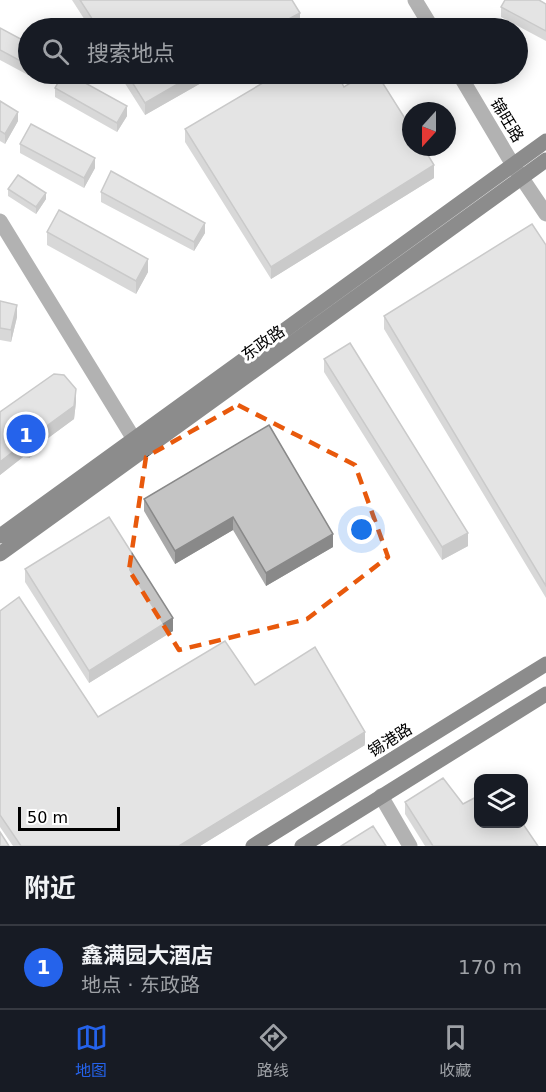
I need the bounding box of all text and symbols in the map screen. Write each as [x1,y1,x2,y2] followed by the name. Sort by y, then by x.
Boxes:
[18,18,528,84] search box
[39,35,72,68] icon: search
[87,41,175,66] text: 搜索地点
[486,95,528,145] street label: 锦旺路
[402,102,456,156] north arrow
[238,321,288,365] street label: 东政路
[6,412,46,456] pin: 1
[347,515,376,544] your location
[365,719,415,761] street label: 锡港路
[474,774,528,828] map controls
[474,774,528,828] button: layers
[18,804,120,832] scale bar
[27,808,68,827] text: 50 m
[24,873,76,903] text: 附近
[81,943,213,968] text: 鑫满园大酒店
[37,955,50,979] text: 1
[458,955,522,979] text: 170 m
[81,973,200,997] text: 地点 · 东政路
[75,1021,108,1081] tab: 地图
[257,1021,290,1081] tab: 路线
[439,1021,472,1081] tab: 收藏

